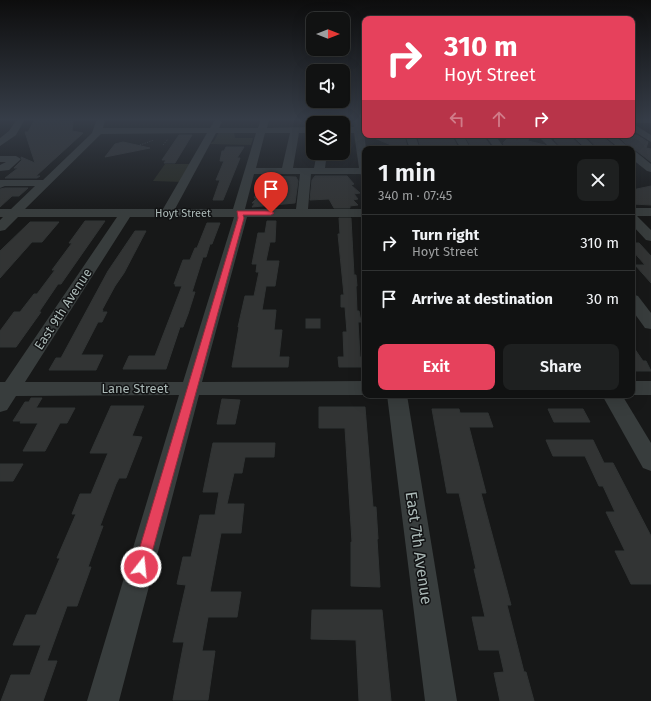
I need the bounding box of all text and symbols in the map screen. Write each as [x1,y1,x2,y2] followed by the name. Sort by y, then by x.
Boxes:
[306,12,350,56] north arrow
[306,12,350,160] map controls
[444,30,518,63] text: 310 m
[378,32,430,84] icon: right
[306,64,350,108] button: sound
[444,64,536,86] text: Hoyt Street
[446,108,468,130] icon: left
[488,108,510,130] icon: ahead
[530,108,552,130] icon: right
[306,116,350,160] button: layers
[378,159,436,187] text: 1 min
[577,159,619,201] button: close
[254,172,288,213] pin
[260,178,282,200] icon: arrive
[378,188,452,203] text: 340 m · 07:45
[155,207,211,220] street label: Hoyt Street
[412,226,479,244] text: Turn right
[378,232,400,254] icon: right
[580,234,619,252] text: 310 m
[412,244,478,259] text: Hoyt Street
[31,266,95,352] street label: East 9th Avenue
[378,288,400,310] icon: arrive
[412,290,553,308] text: Arrive at destination
[586,290,619,308] text: 30 m
[378,344,495,390] button: Exit
[503,344,619,390] button: Share
[102,381,169,396] street label: Lane Street
[402,490,436,606] street label: East 7th Avenue
[120,546,162,588] position arrow

